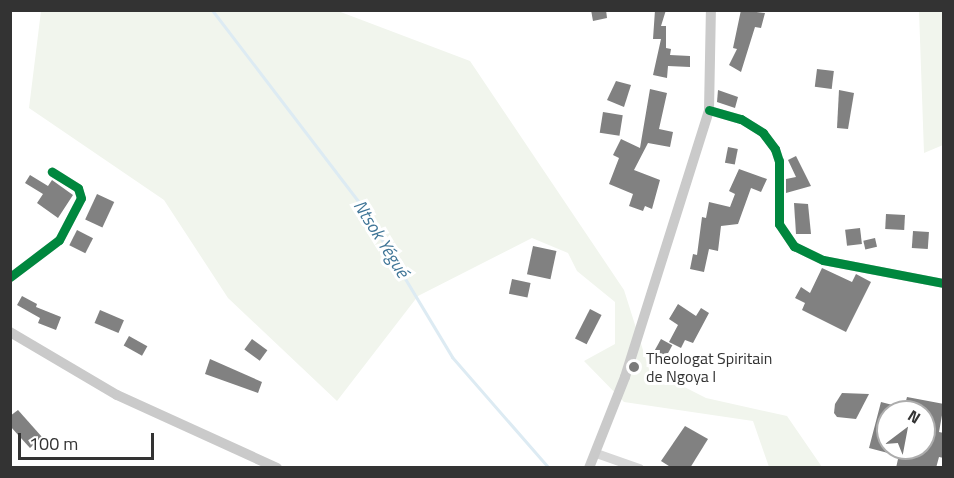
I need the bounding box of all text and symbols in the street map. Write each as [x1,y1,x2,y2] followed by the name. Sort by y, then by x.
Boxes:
[349,196,413,282] water label: Ntsok Yégué
[646,348,772,386] place label: Theologat Spiritain de Ngoya I
[627,360,641,374] marker: Theologat Spiritain de Ngoya I
[876,400,936,460] north arrow
[903,403,926,430] text: N
[21,421,158,459] scale bar
[29,430,78,457] text: 100 m

